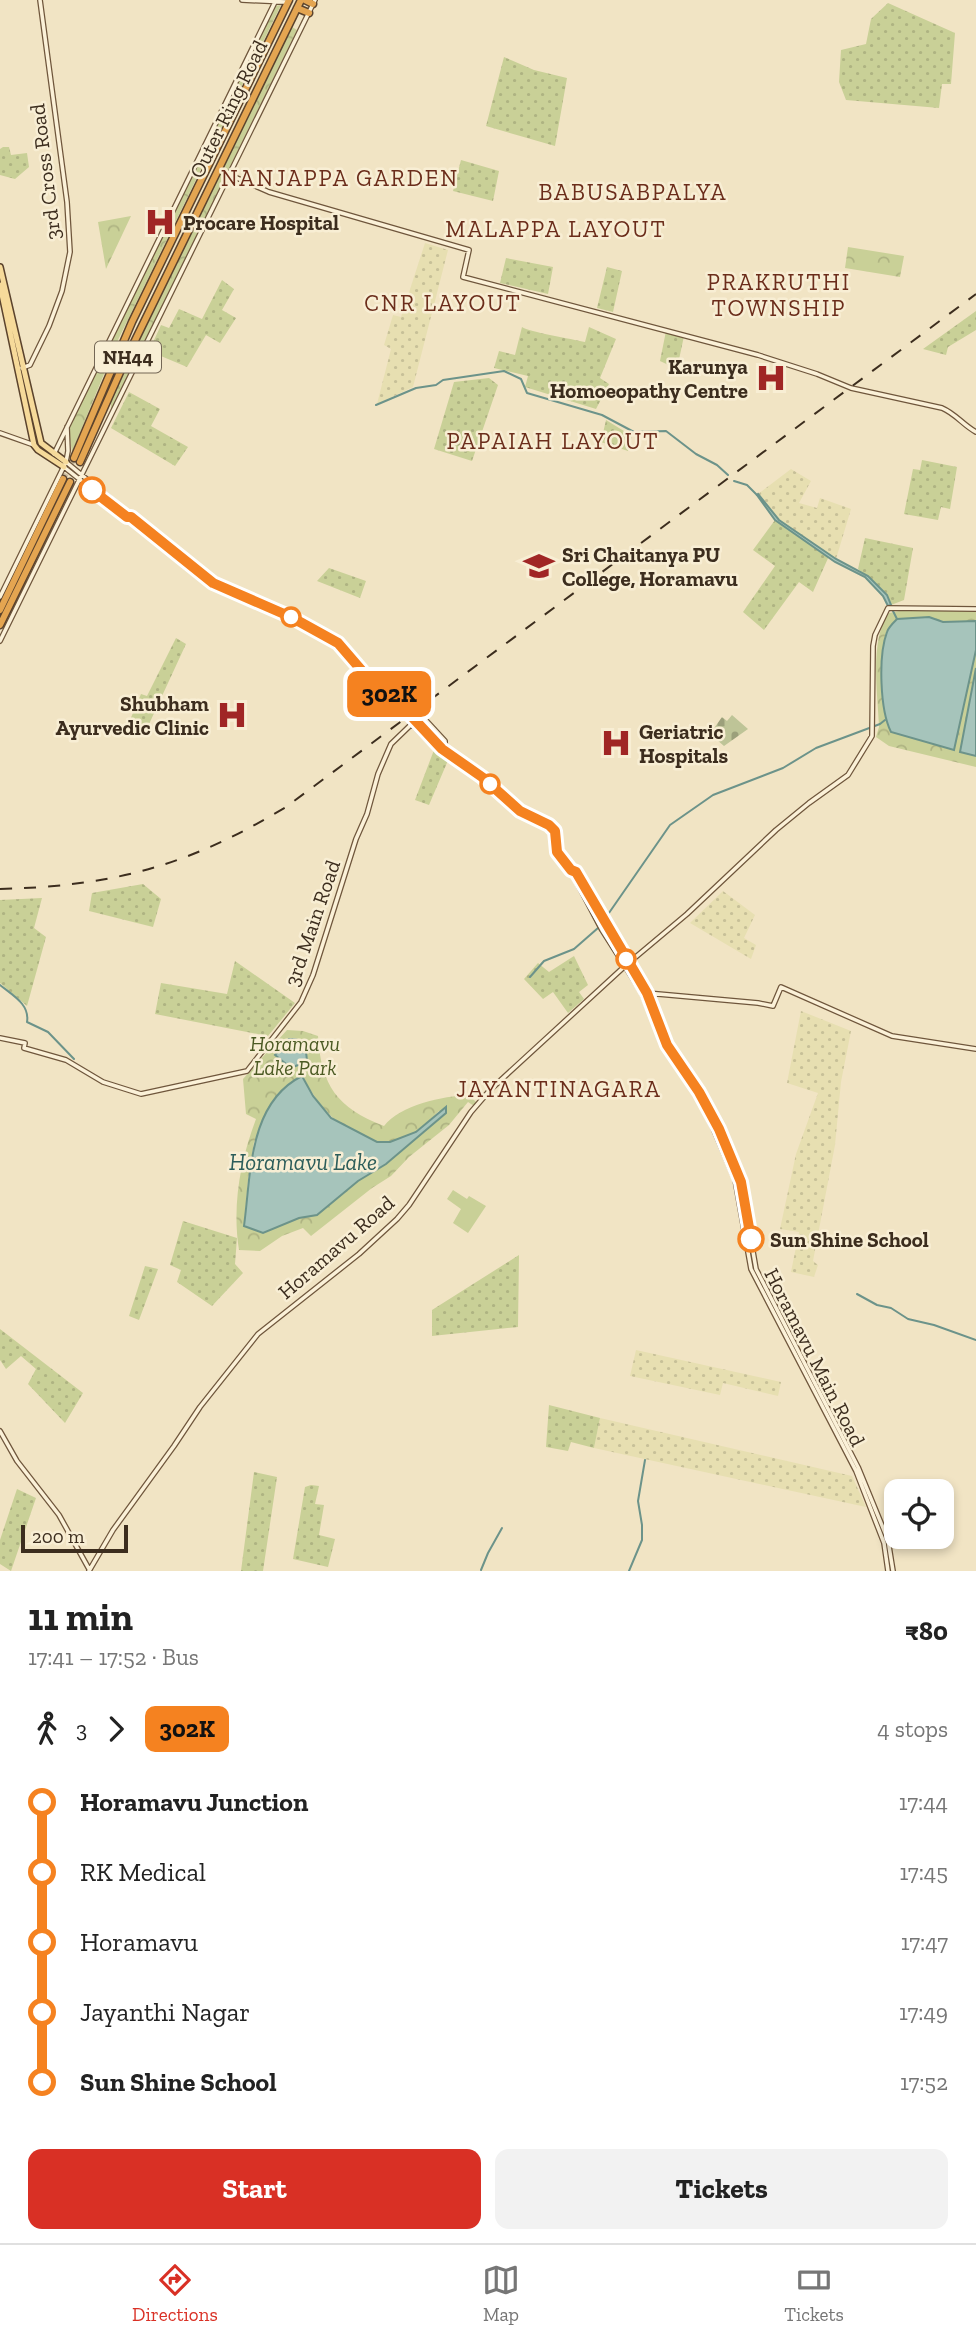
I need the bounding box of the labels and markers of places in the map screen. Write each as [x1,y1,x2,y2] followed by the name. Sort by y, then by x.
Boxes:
[143,205,177,239] hospital icon: Procare Hospital
[183,210,339,235] place label: Procare Hospital
[550,354,748,403] place label: Karunya Homoeopathy Centre
[754,361,788,395] hospital icon: Karunya Homoeopathy Centre
[79,477,105,503] unlabelled marker
[562,542,738,591] place label: Sri Chaitanya PU College, Horamavu
[522,549,556,583] school or university icon: Sri Chaitanya PU College, Horamavu
[281,607,301,627] unlabelled marker
[56,691,210,740] place label: Shubham Ayurvedic Clinic
[215,698,249,732] hospital icon: Shubham Ayurvedic Clinic
[639,719,728,768] place label: Geriatric Hospitals
[599,726,633,760] hospital icon: Geriatric Hospitals
[480,774,500,794] unlabelled marker
[616,949,636,969] unlabelled marker
[738,1226,764,1252] marker: Sun Shine School
[770,1227,929,1252] place label: Sun Shine School

